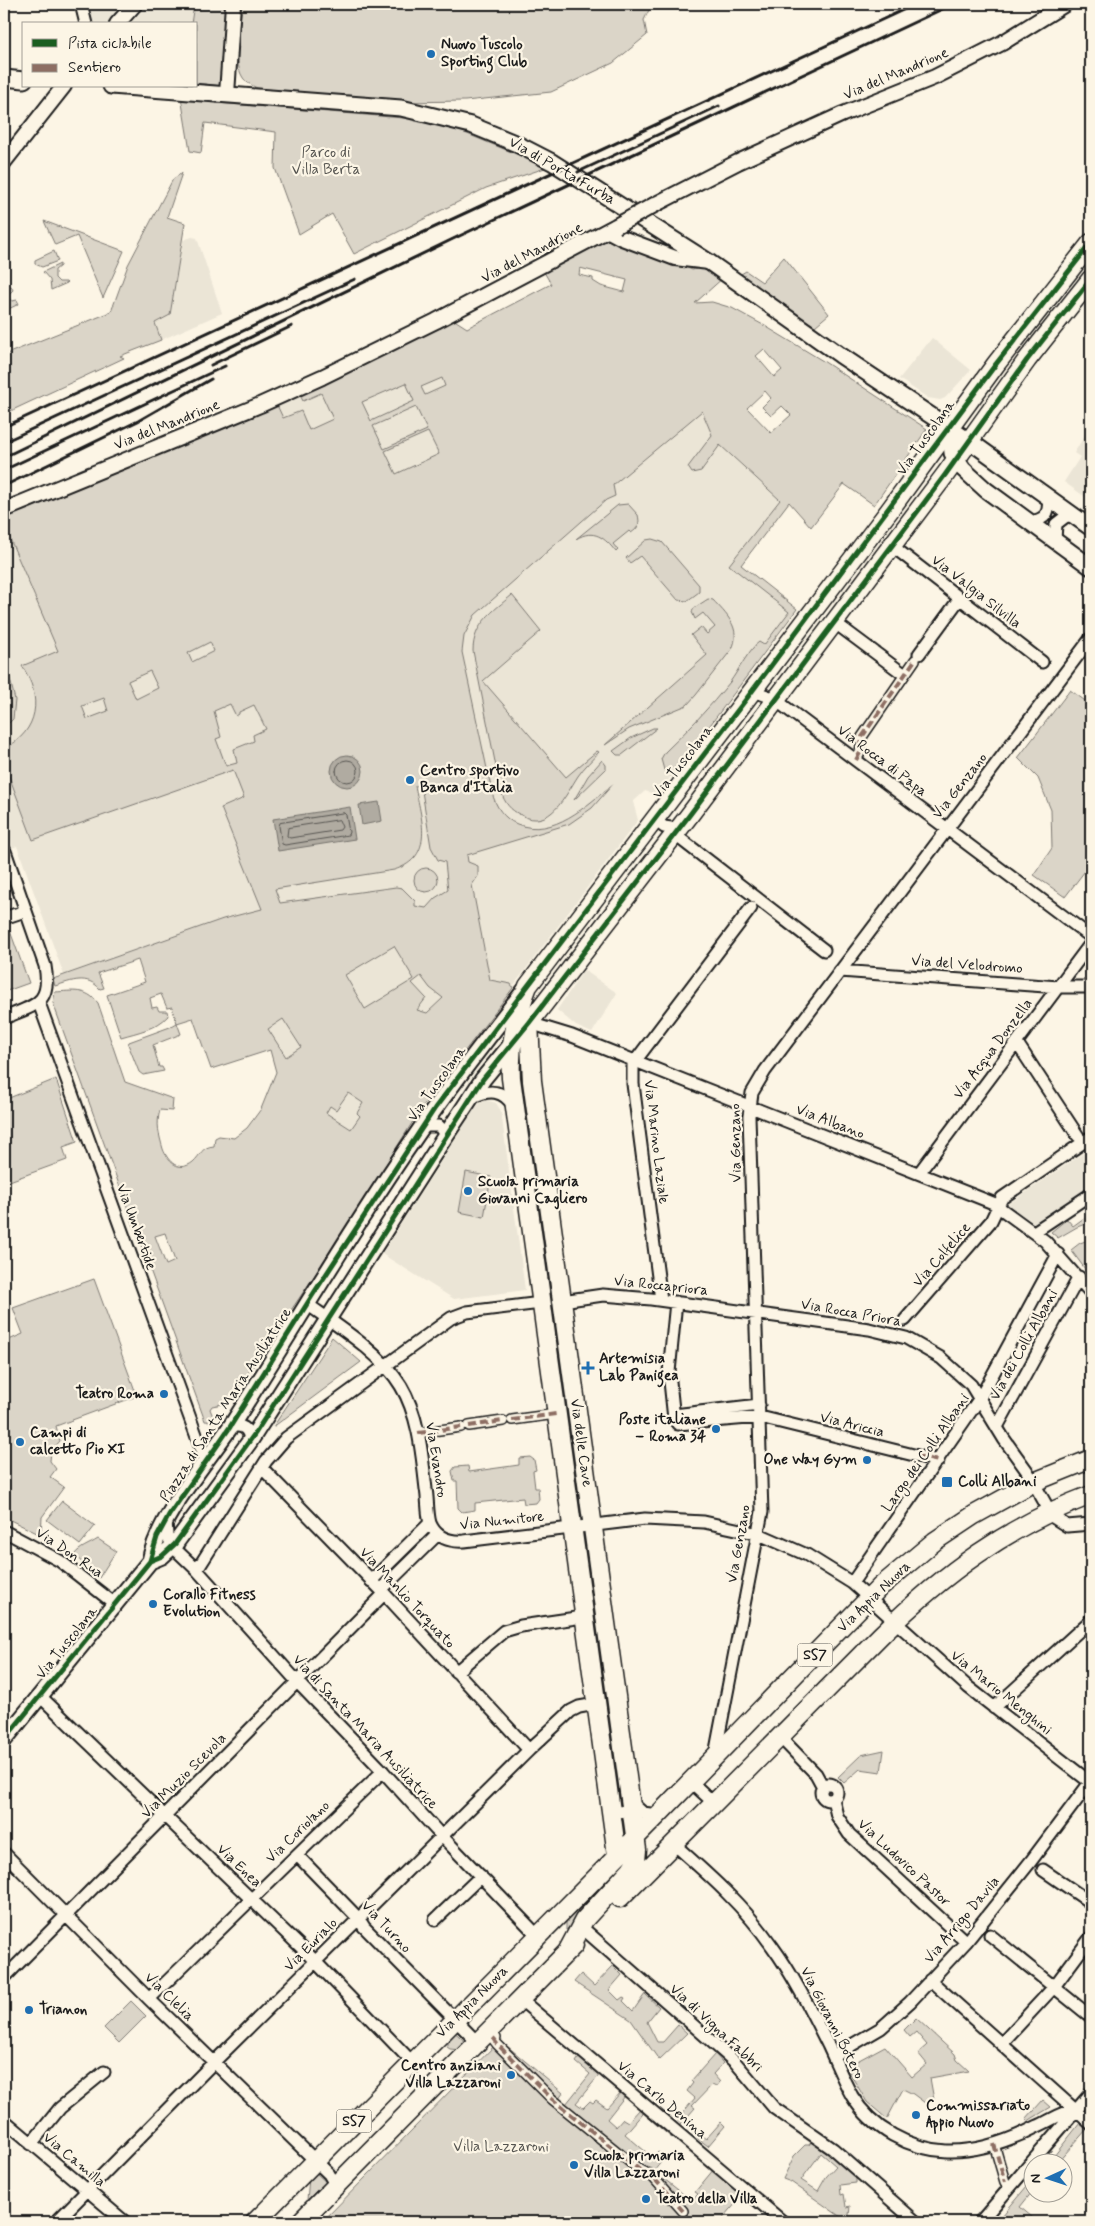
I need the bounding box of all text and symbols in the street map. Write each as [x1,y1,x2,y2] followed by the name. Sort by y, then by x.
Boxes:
[22,22,198,88] legend
[68,34,152,54] text: Pista ciclabile
[441,35,527,74] place label: Nuovo Tuscolo Sporting Club
[840,43,952,105] street label: Via del Mandrione
[425,48,437,60] marker: Nuovo Tuscolo Sporting Club
[68,58,121,78] text: Sentiero
[505,132,619,210] street label: Via di Porta Furba
[292,143,360,180] park label: Parco di Villa Berta
[478,218,586,288] street label: Via del Mandrione
[111,395,223,455] street label: Via del Mandrione
[892,395,961,480] street label: Via Tuscolana
[926,550,1025,634] street label: Via Valgia Silvilla
[648,720,719,803] street label: Via Tuscolana
[833,721,931,802] street label: Via Rocca di Papa
[928,749,992,823] street label: Via Genzano
[420,761,520,798] place label: Centro sportivo Banca d'Italia
[404,774,416,786] marker: Centro sportivo Banca d'Italia
[911,951,1023,979] street label: Via del Velodromo
[948,995,1038,1103] street label: Via Acqua Donzella
[403,1041,472,1126] street label: Via Tuscolana
[638,1079,674,1205] street label: Via Marino Laziale
[793,1100,867,1144] street label: Via Albano
[725,1103,747,1183] street label: Via Genzano
[478,1172,588,1210] place label: Scuola primaria Giovanni Cagliero
[111,1181,161,1273] street label: Via Umbertide
[462,1185,474,1197] marker: Scuola primaria Giovanni Cagliero
[908,1218,976,1292] street label: Via Colfelice
[613,1271,709,1301] street label: Via Roccapriora
[985,1286,1063,1404] street label: Via dei Colli Albani
[799,1294,903,1332] street label: Via Rocca Priora
[155,1304,297,1506] street label: Piazza di Santa Maria Ausiliatrice
[599,1349,679,1388] place label: Artemisia Lab Panigea
[581,1361,595,1375] marker: Artemisia Lab Panigea
[75,1384,154,1404] place label: Teatro Roma
[158,1388,170,1400] marker: Teatro Roma
[878,1390,975,1517] street label: Largo dei Colli Albani
[565,1398,597,1488] street label: Via delle Cave
[818,1407,886,1443] street label: Via Ariccia
[619,1410,707,1447] place label: Poste italiane – Roma 34
[420,1421,452,1499] street label: Via Evandro
[30,1423,125,1460] place label: Campi di calcetto Pio XI
[710,1423,722,1435] marker: Poste italiane – Roma 34
[14,1436,26,1448] marker: Campi di calcetto Pio XI
[763,1450,857,1470] place label: One Way Gym
[861,1454,873,1466] marker: One Way Gym
[958,1472,1037,1492] place label: Colli Albani
[940,1475,954,1489] marker: Colli Albani
[722,1503,756,1585] street label: Via Genzano
[459,1507,545,1535] street label: Via Numitore
[31,1523,107,1583] street label: Via Don Rua
[355,1543,459,1653] street label: Via Manlio Torquato
[833,1557,916,1638] street label: Via Appia Nuova
[163,1585,256,1622] place label: Corallo Fitness Evolution
[147,1598,159,1610] marker: Corallo Fitness Evolution
[31,1601,103,1684] street label: Via Tuscolana
[798,1644,832,1666] road number: SS7
[945,1646,1056,1741] street label: Via Mario Menghini
[288,1650,442,1814] street label: Via di Santa Maria Ausiliatrice
[137,1729,231,1823] street label: Via Muzio Scevola
[261,1796,335,1868] street label: Via Coriolano
[853,1815,955,1911] street label: Via Ludovico Pastor
[212,1840,266,1892] street label: Via Enea
[919,1872,1005,1969] street label: Via Arrigo Davila
[356,1896,416,1958] street label: Via Turno
[280,1914,342,1976] street label: Via Eurialo
[431,1961,514,2043] street label: Via Appia Nuova
[795,1964,869,2083] street label: Via Giovanni Botero
[140,1968,199,2026] street label: Via Clelia
[664,1979,767,2077] street label: Via di Vigna Fabbri
[39,2000,88,2020] place label: Trianon
[23,2004,35,2016] marker: Trianon
[401,2056,502,2093] place label: Centro anziani Villa Lazzaroni
[613,2056,712,2144] street label: Via Carlo Denina
[505,2069,517,2081] marker: Centro anziani Villa Lazzaroni
[926,2096,1030,2134] place label: Commissariato Appio Nuovo
[910,2109,922,2121] marker: Commissariato Appio Nuovo
[336,2110,372,2132] road number: SS7
[38,2128,110,2192] street label: Via Camilla
[453,2137,549,2157] park label: Villa Lazzaroni
[584,2146,685,2183] place label: Scuola primaria Villa Lazzaroni
[1022,2154,1072,2204] north arrow
[568,2159,580,2171] marker: Scuola primaria Villa Lazzaroni
[1027,2173,1045,2184] text: N
[656,2189,758,2209] place label: Teatro della Villa
[640,2193,652,2205] marker: Teatro della Villa

